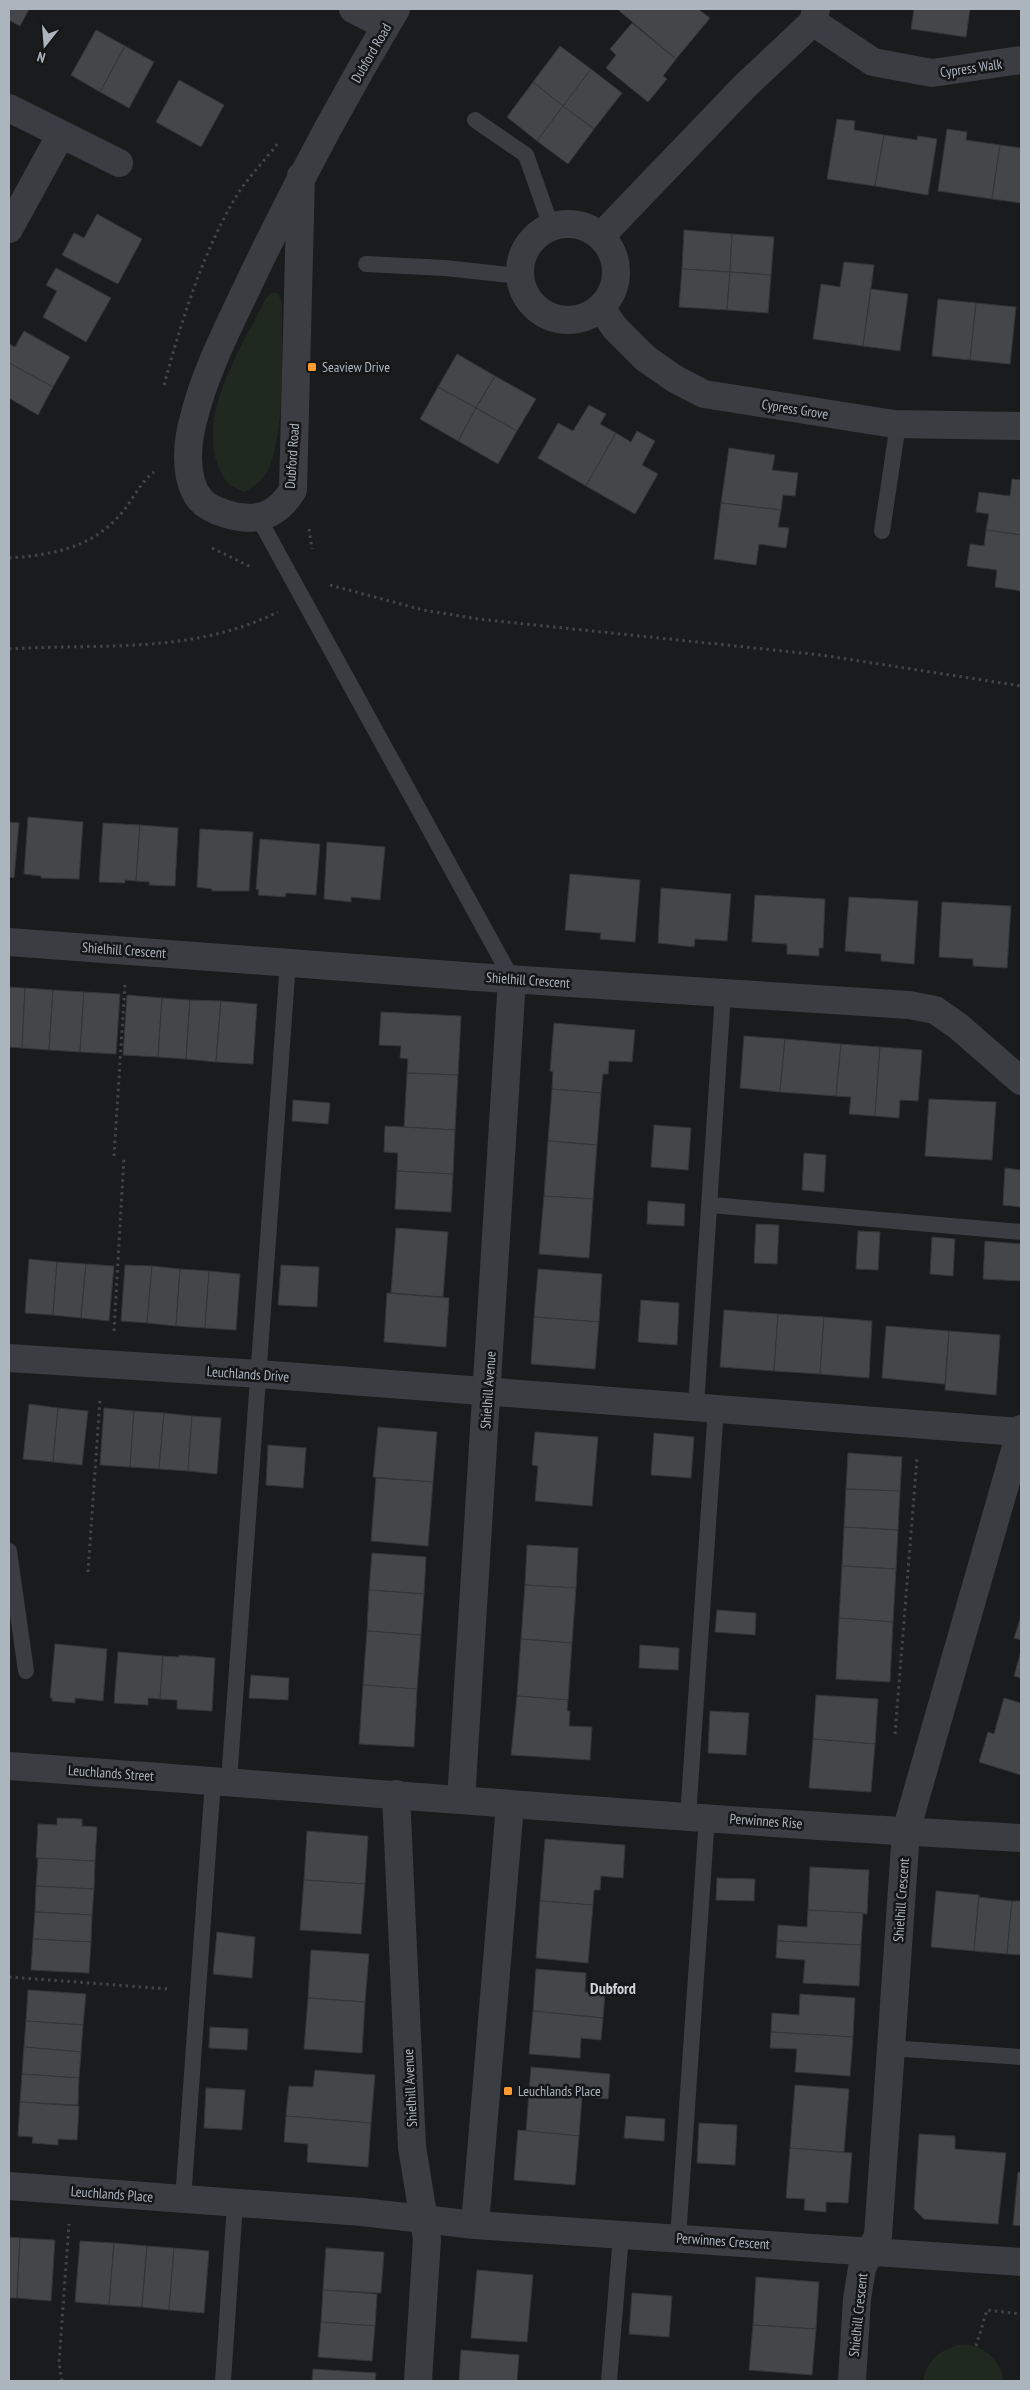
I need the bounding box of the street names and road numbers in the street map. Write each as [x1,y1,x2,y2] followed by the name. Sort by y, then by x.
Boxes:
[347,20,395,86] street label: Dubford Road
[939,55,1004,81] street label: Cypress Walk
[760,395,830,423] street label: Cypress Grove
[281,423,303,489] street label: Dubford Road
[81,938,167,962] street label: Shielhill Crescent
[485,968,571,992] street label: Shielhill Crescent
[476,1350,500,1430] street label: Shielhill Avenue
[206,1362,290,1386] street label: Leuchlands Drive
[68,1761,155,1785] street label: Leuchlands Street
[729,1809,803,1833] street label: Perwinnes Rise
[889,1857,913,1943] street label: Shielhill Crescent
[399,2048,421,2127] street label: Shielhill Avenue
[70,2182,154,2206] street label: Leuchlands Place
[676,2229,771,2253] street label: Perwinnes Crescent
[845,2272,871,2358] street label: Shielhill Crescent

